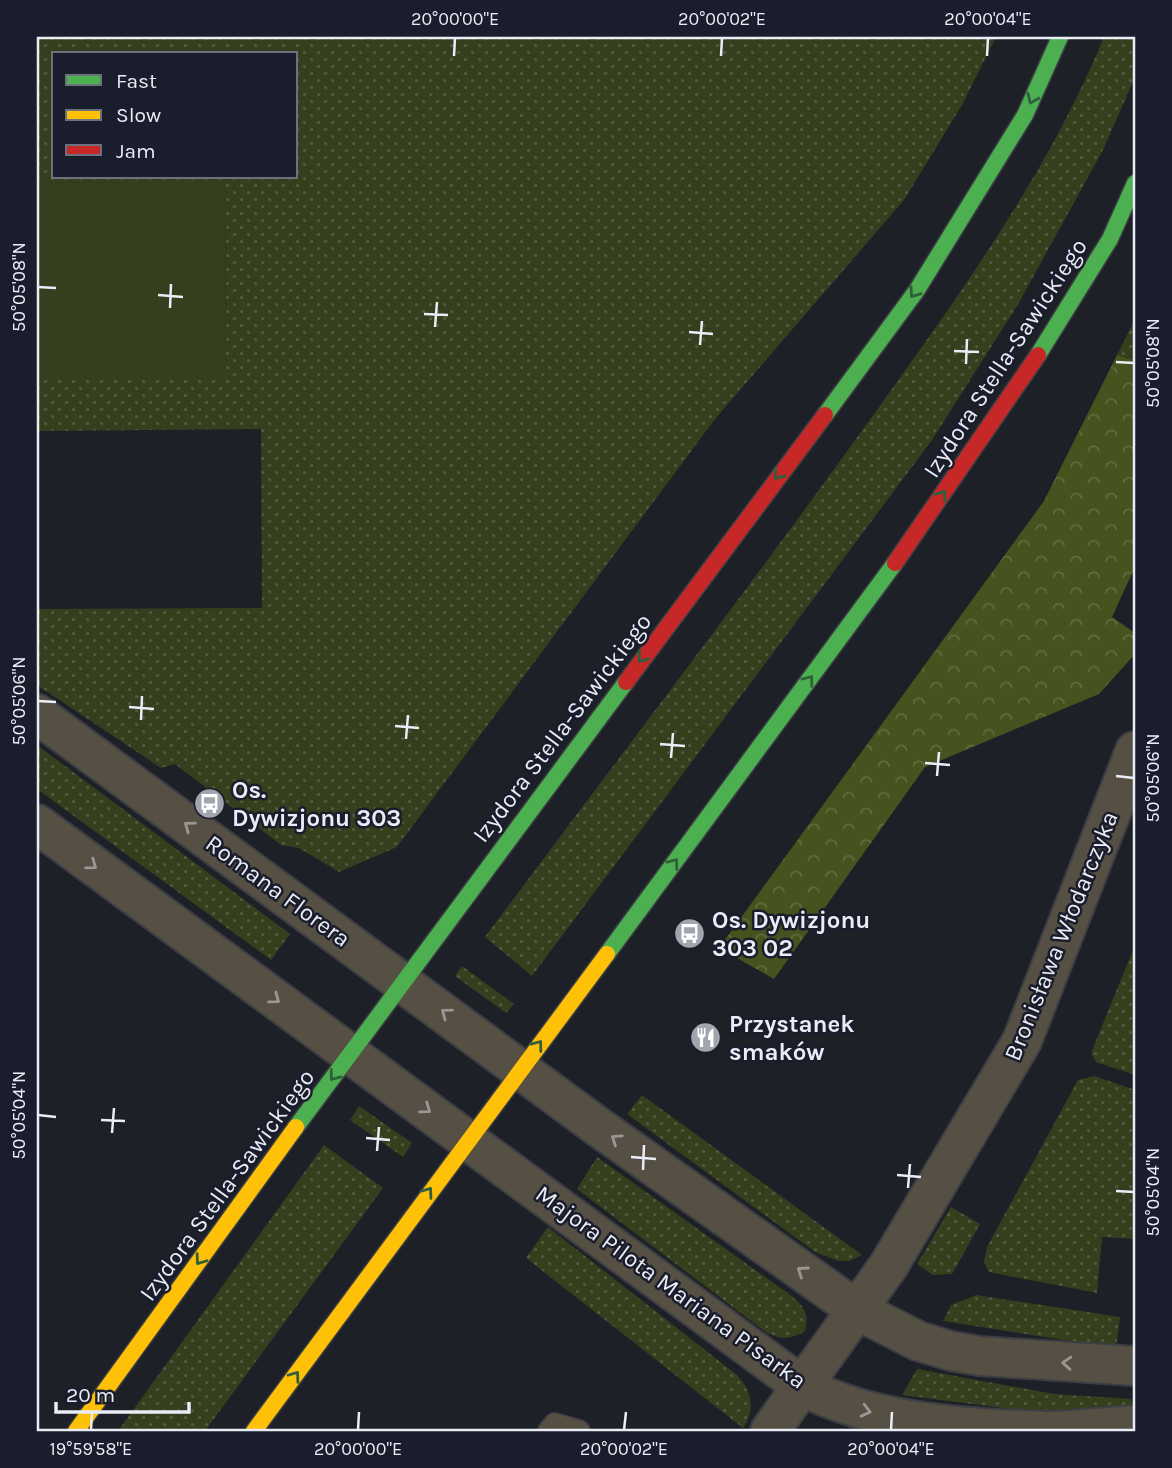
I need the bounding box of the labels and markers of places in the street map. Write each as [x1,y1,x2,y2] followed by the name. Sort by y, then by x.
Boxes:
[232,776,401,832] place label: Os. Dywizjonu 303
[192,787,226,821] bus stop icon: Os. Dywizjonu 303
[712,906,870,962] place label: Os. Dywizjonu 303 02
[672,917,706,951] bus stop icon: Os. Dywizjonu 303 02
[729,1010,854,1066] place label: Przystanek smaków
[689,1021,723,1055] restaurant icon: Przystanek smaków

